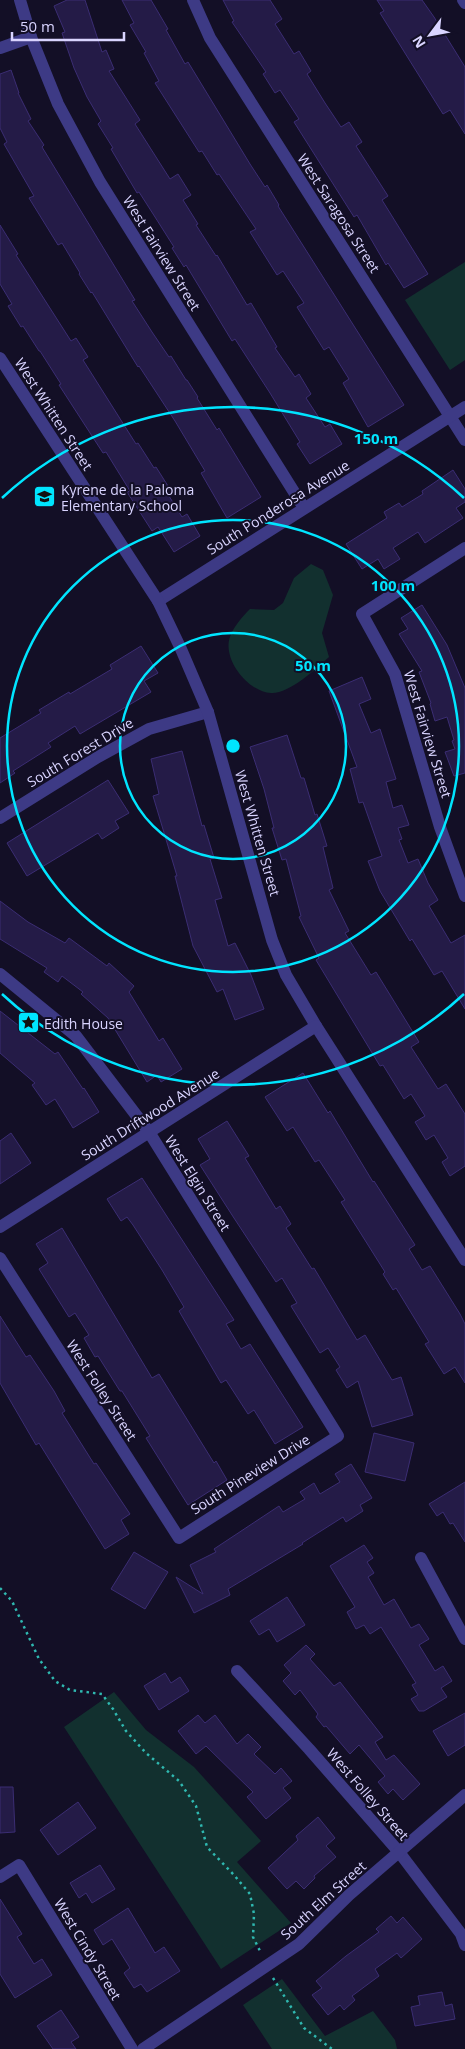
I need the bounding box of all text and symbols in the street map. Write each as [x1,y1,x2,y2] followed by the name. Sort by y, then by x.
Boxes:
[12,10,125,42] scale bar
[405,10,455,60] north arrow
[20,16,55,36] text: 50 m
[407,32,430,52] text: N
[293,150,385,276] street label: West Saragosa Street
[119,192,205,314] street label: West Fairview Street
[11,354,97,474] street label: West Whitten Street
[354,428,398,448] text: 150 m
[203,455,353,559] street label: South Ponderosa Avenue
[61,480,194,515] place label: Kyrene de la Paloma Elementary School
[33,485,57,509] school or university icon: Kyrene de la Paloma Elementary School
[371,575,415,595] text: 100 m
[295,655,331,675] text: 50 m
[400,668,456,800] street label: West Fairview Street
[23,713,137,791] street label: South Forest Drive
[224,737,242,755] centre of rings
[231,768,285,898] street label: West Whitten Street
[16,1011,40,1035] place icon: Edith House
[44,1014,123,1033] place label: Edith House
[77,1064,223,1164] street label: South Driftwood Avenue
[161,1131,235,1235] street label: West Elgin Street
[62,1336,142,1444] street label: West Folley Street
[187,1429,313,1518] street label: South Pineview Drive
[323,1744,413,1844] street label: West Folley Street
[276,1856,370,1944] street label: South Elm Street
[50,1895,126,2003] street label: West Cindy Street

